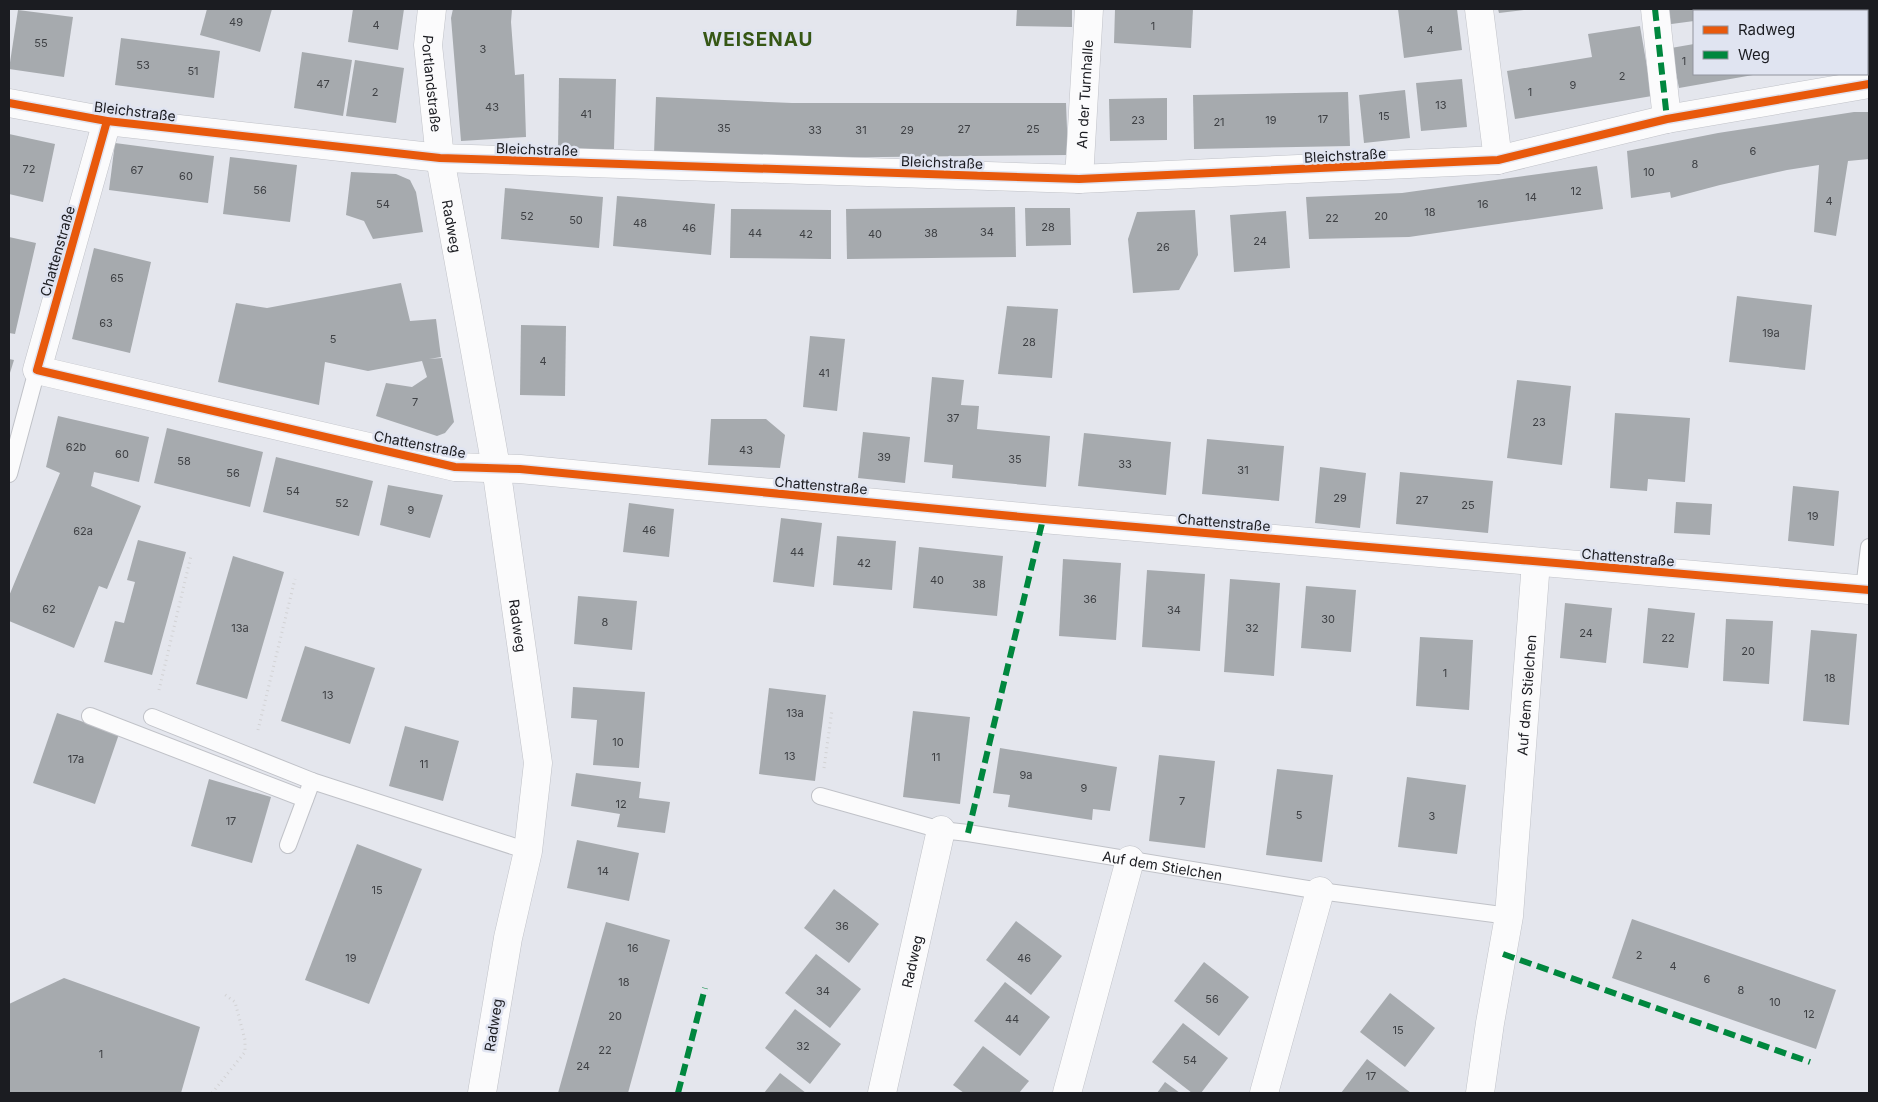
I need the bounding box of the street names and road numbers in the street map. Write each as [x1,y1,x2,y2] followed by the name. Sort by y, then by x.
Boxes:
[419,34,446,133] street label: Portlandstraße
[1072,39,1096,149] street label: An der Turnhalle
[93,98,177,124] street label: Bleichstraße
[496,139,578,159] street label: Bleichstraße
[1303,144,1387,166] street label: Bleichstraße
[901,152,983,172] street label: Bleichstraße
[439,198,465,254] street label: Radweg
[36,204,78,298] street label: Chattenstraße
[373,427,467,461] street label: Chattenstraße
[774,472,868,498] street label: Chattenstraße
[1177,509,1271,535] street label: Chattenstraße
[1581,544,1675,570] street label: Chattenstraße
[506,598,531,653] street label: Radweg
[1513,634,1539,756] street label: Auf dem Stielchen
[1101,847,1224,883] street label: Auf dem Stielchen
[897,933,926,989] street label: Radweg
[480,997,506,1053] street label: Radweg

